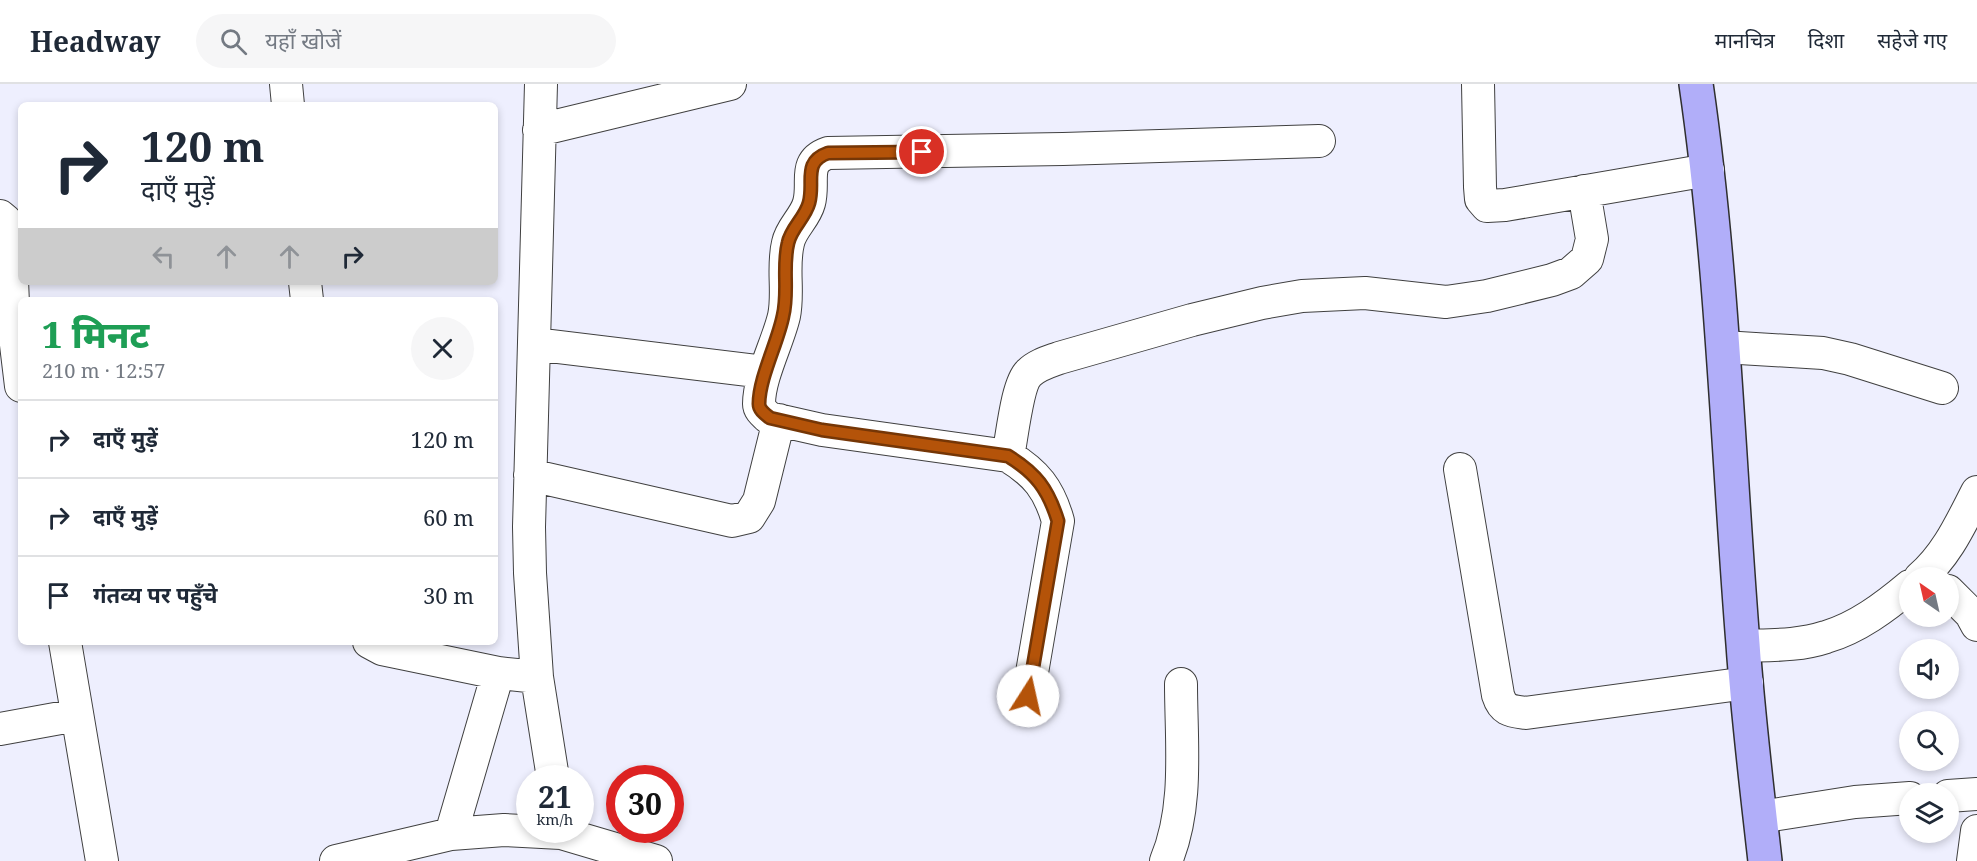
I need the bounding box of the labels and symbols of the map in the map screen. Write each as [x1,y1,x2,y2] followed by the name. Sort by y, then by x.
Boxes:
[896,126,947,177] pin
[1899,567,1959,627] north arrow
[996,664,1060,728] position arrow
[606,765,684,843] speed limit sign: 30

